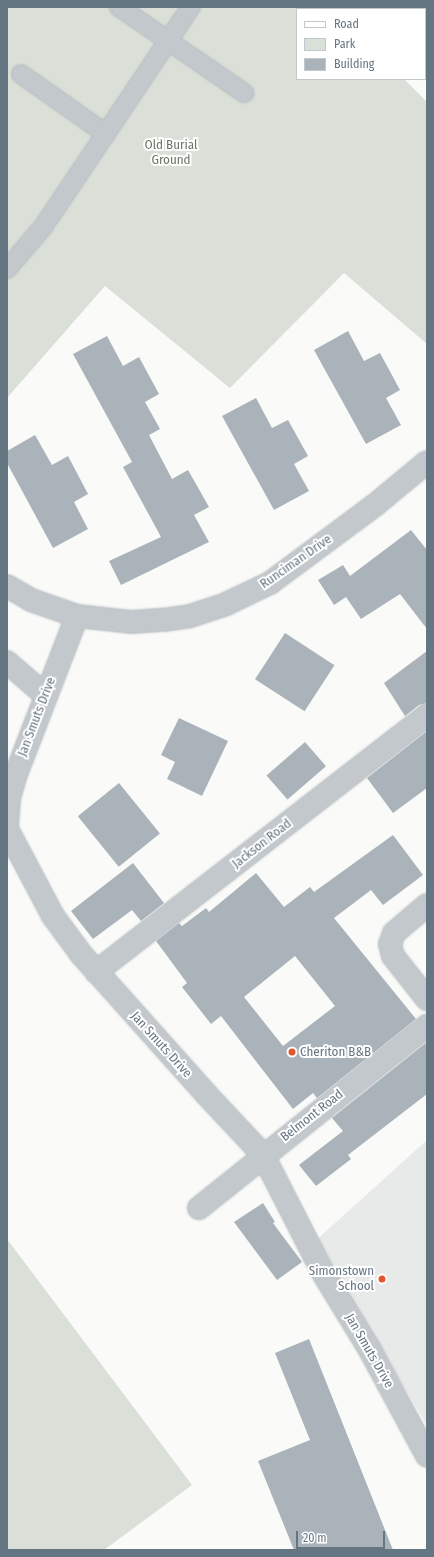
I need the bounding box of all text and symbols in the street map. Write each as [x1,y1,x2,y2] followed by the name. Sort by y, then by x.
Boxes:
[296,8,426,80] legend
[334,17,359,31] text: Road
[334,37,355,51] text: Park
[334,57,374,71] text: Building
[145,138,197,169] park label: Old Burial Ground
[257,532,335,592] street label: Runciman Drive
[15,675,59,759] street label: Jan Smuts Drive
[229,816,295,872] street label: Jackson Road
[127,1009,195,1081] street label: Jan Smuts Drive
[300,1044,371,1060] place label: Cheriton B&B
[287,1047,297,1057] marker: Cheriton B&B
[278,1087,346,1145] street label: Belmont Road
[309,1264,374,1295] place label: Simonstown School
[377,1274,387,1284] marker: Simonstown School
[341,1311,397,1391] street label: Jan Smuts Drive
[298,1523,387,1549] scale bar
[303,1531,327,1545] text: 20 m

